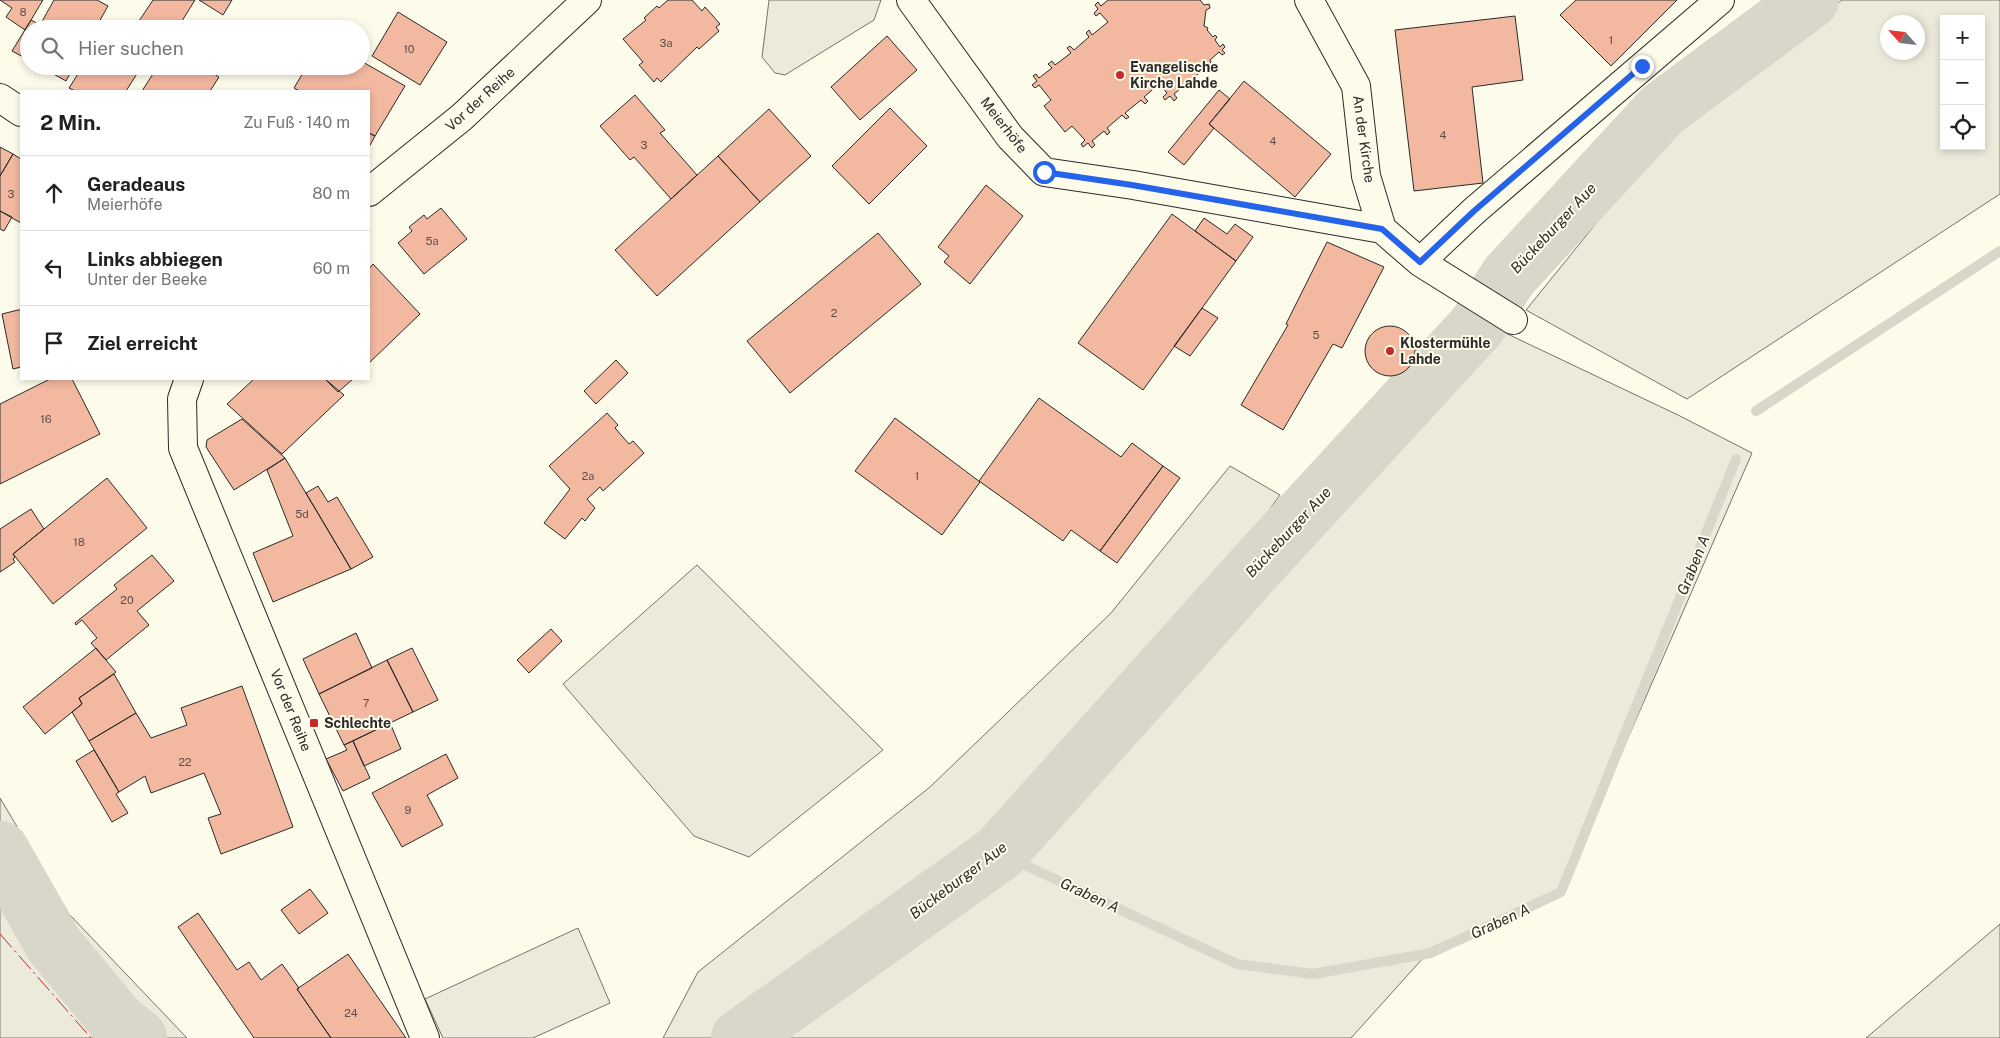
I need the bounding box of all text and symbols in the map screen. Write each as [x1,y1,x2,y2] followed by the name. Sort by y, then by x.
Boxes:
[19,6,27,18] house number: 8
[1880,15,1925,60] north arrow
[1940,15,1985,150] map controls
[1940,15,1985,60] button: +
[20,20,370,75] search box
[38,34,66,62] icon: search
[1609,34,1613,46] house number: 1
[78,37,184,59] text: Hier suchen
[659,37,673,49] house number: 3a
[403,43,415,55] house number: 10
[1631,55,1654,78] route end
[1130,59,1218,91] place label: Evangelische Kirche Lahde
[1940,60,1985,105] button: −
[442,64,518,134] street label: Vor der Reihe
[1114,69,1126,81] marker: Evangelische Kirche Lahde
[977,94,1031,156] street label: Meierhöfe
[1350,94,1378,184] street label: An der Kirche
[1940,105,1985,150] button: locate
[40,110,101,135] text: 2 Min.
[243,113,350,132] text: Zu Fuß · 140 m
[1440,129,1447,141] house number: 4
[1270,135,1277,147] house number: 4
[641,139,648,151] house number: 3
[1033,161,1056,184] route start
[87,173,185,195] text: Geradeaus
[40,179,68,207] icon: ahead
[1507,179,1599,277] water label: Bückeburger Aue
[312,184,350,203] text: 80 m
[8,188,15,200] house number: 3
[87,195,163,214] text: Meierhöfe
[425,235,439,247] house number: 5a
[87,248,223,270] text: Links abbiegen
[40,254,68,282] icon: left
[313,259,350,278] text: 60 m
[87,270,207,289] text: Unter der Beeke
[831,307,838,319] house number: 2
[40,329,68,357] icon: arrive
[1312,329,1320,341] house number: 5
[87,332,198,354] text: Ziel erreicht
[1400,335,1491,367] place label: Klostermühle Lahde
[1384,345,1396,357] marker: Klostermühle Lahde
[40,413,52,425] house number: 16
[582,470,594,482] house number: 2a
[915,470,919,482] house number: 1
[1242,483,1334,581] water label: Bückeburger Aue
[295,508,309,520] house number: 5d
[1673,533,1713,597] water label: Graben A
[73,536,85,548] house number: 18
[120,594,134,606] house number: 20
[267,667,315,754] street label: Vor der Reihe
[363,697,370,709] house number: 7
[324,715,391,731] place label: Schlechte
[308,717,320,729] marker: Schlechte
[178,756,192,768] house number: 22
[405,804,412,816] house number: 9
[906,838,1010,922] water label: Bückeburger Aue
[1058,874,1122,916] water label: Graben A
[1468,900,1532,942] water label: Graben A
[344,1007,358,1019] house number: 24

